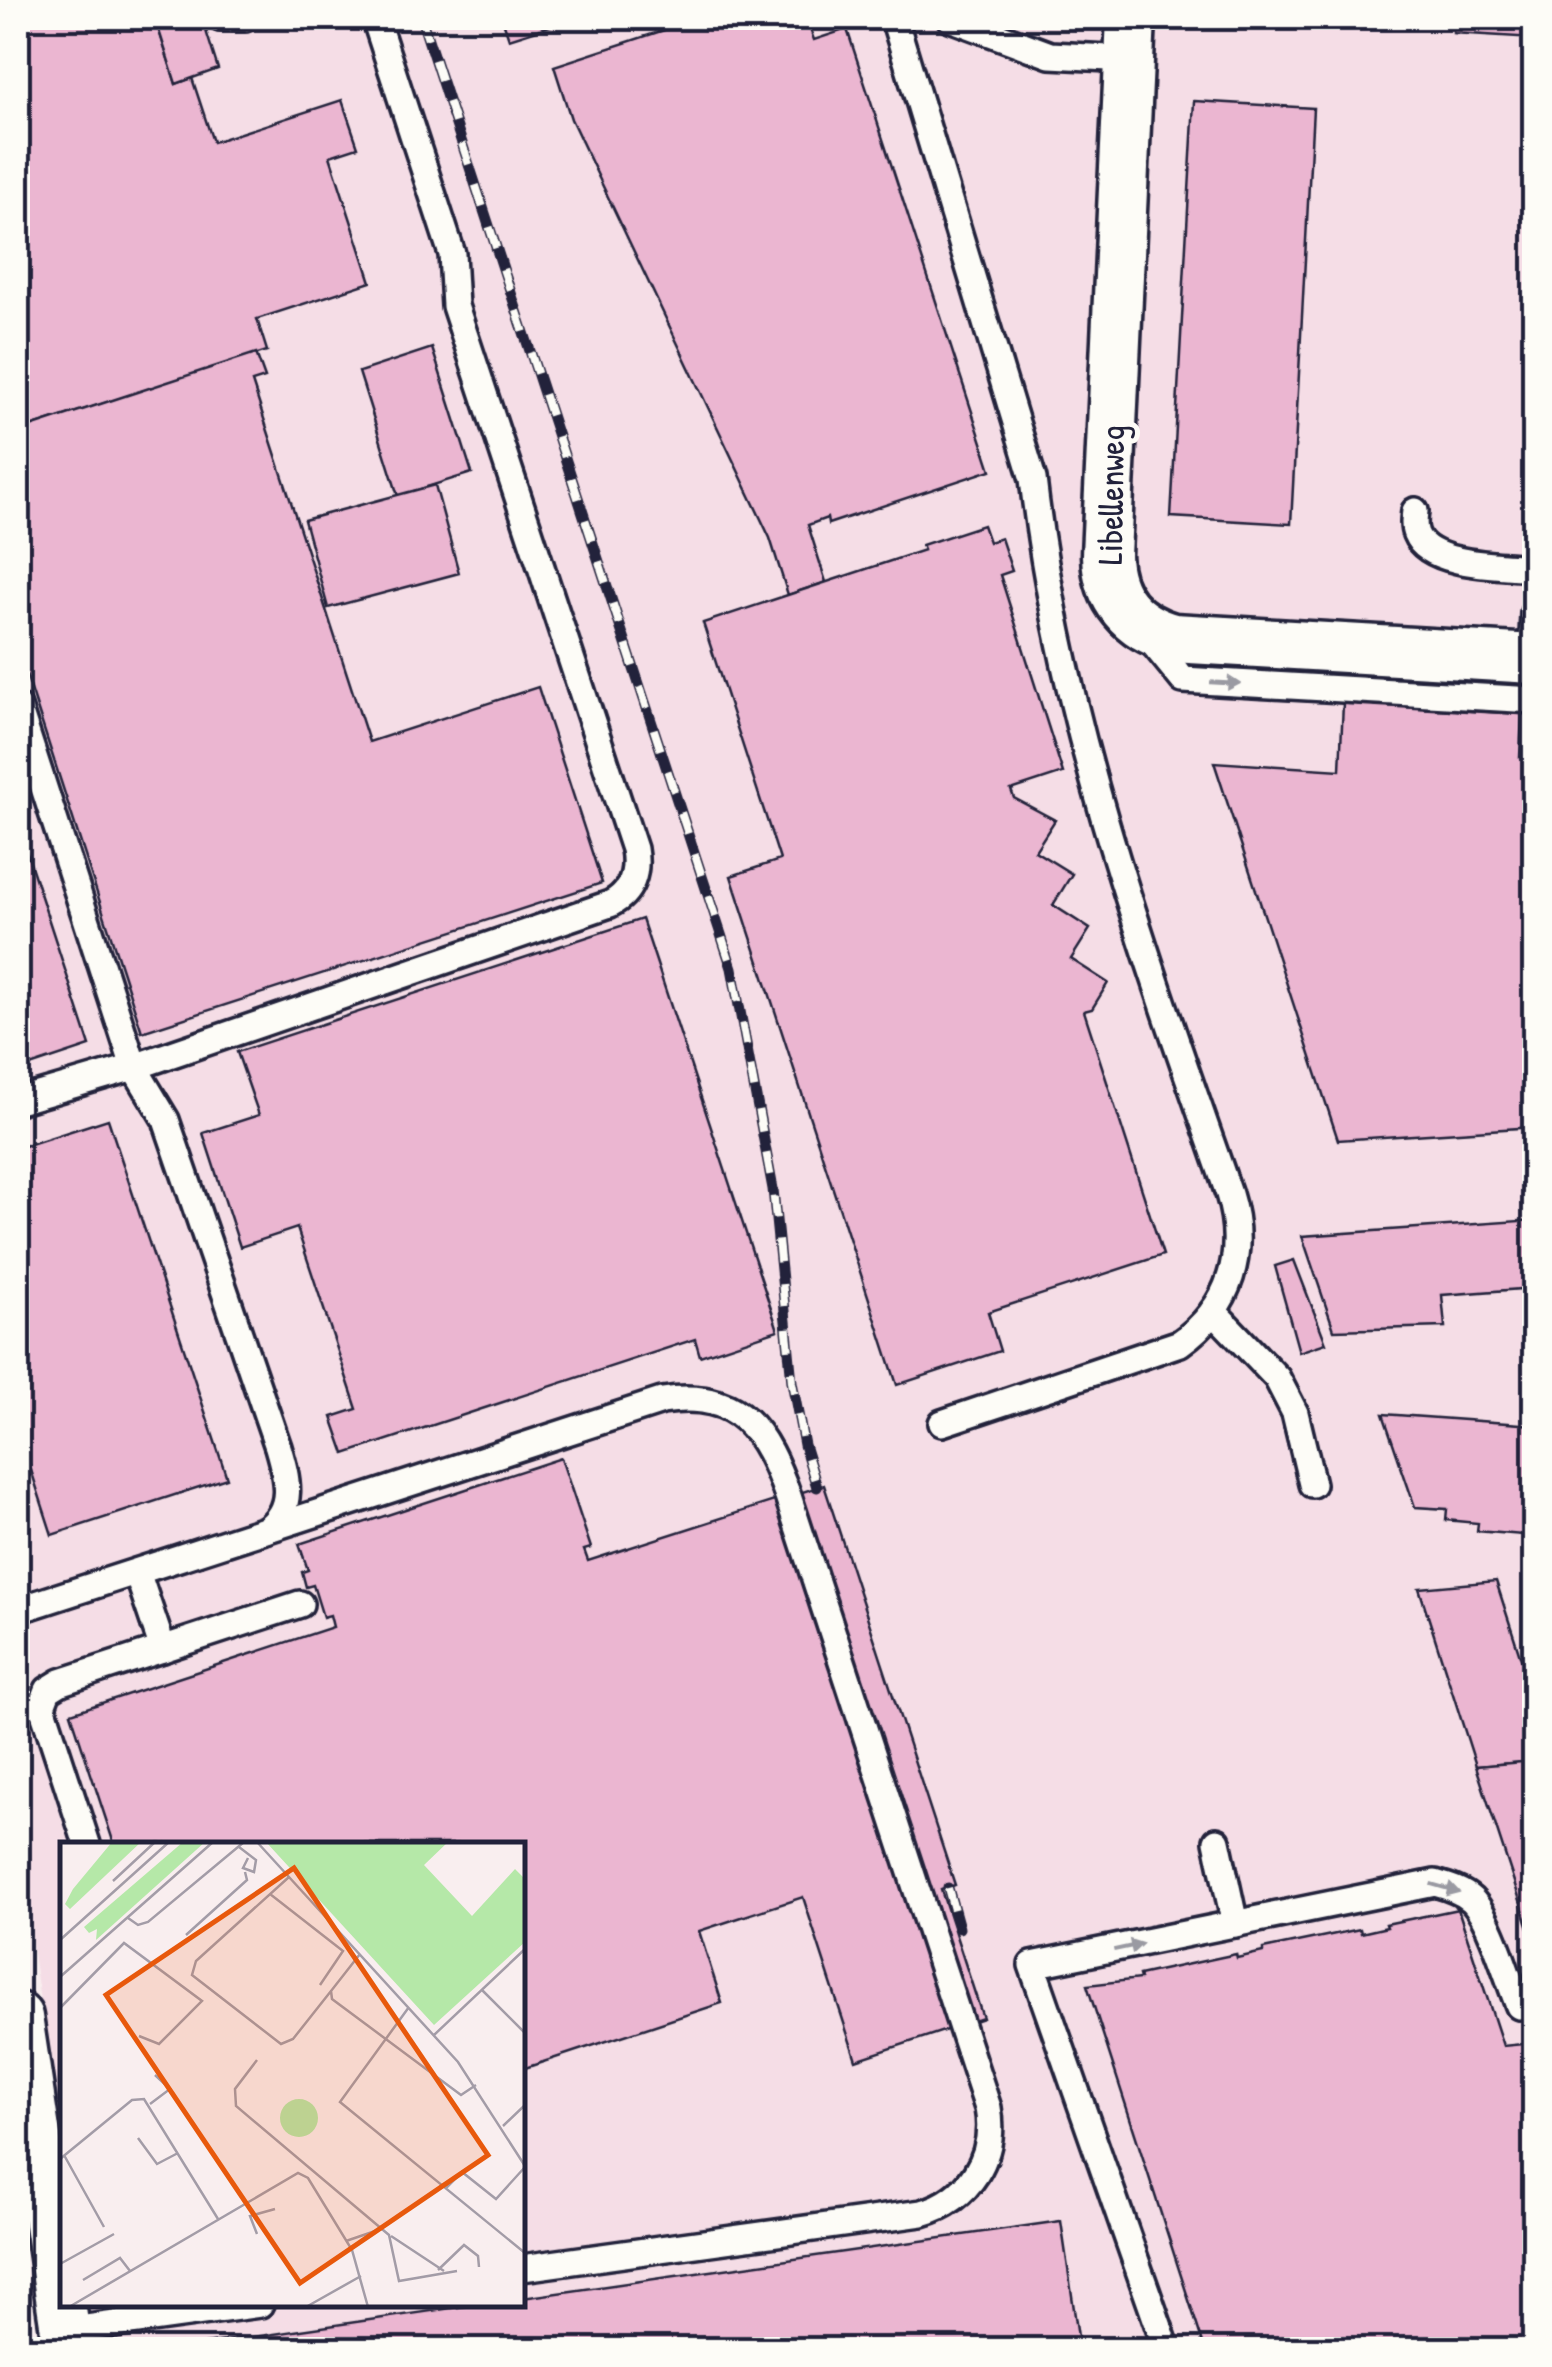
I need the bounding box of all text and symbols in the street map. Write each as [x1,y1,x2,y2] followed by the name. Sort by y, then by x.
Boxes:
[1086,425,1135,565] street label: Libellenweg
[1209,675,1241,691] one-way arrow
[60,1842,525,2307] inset map
[1430,1881,1461,1897] one-way arrow
[1113,1939,1144,1954] one-way arrow

